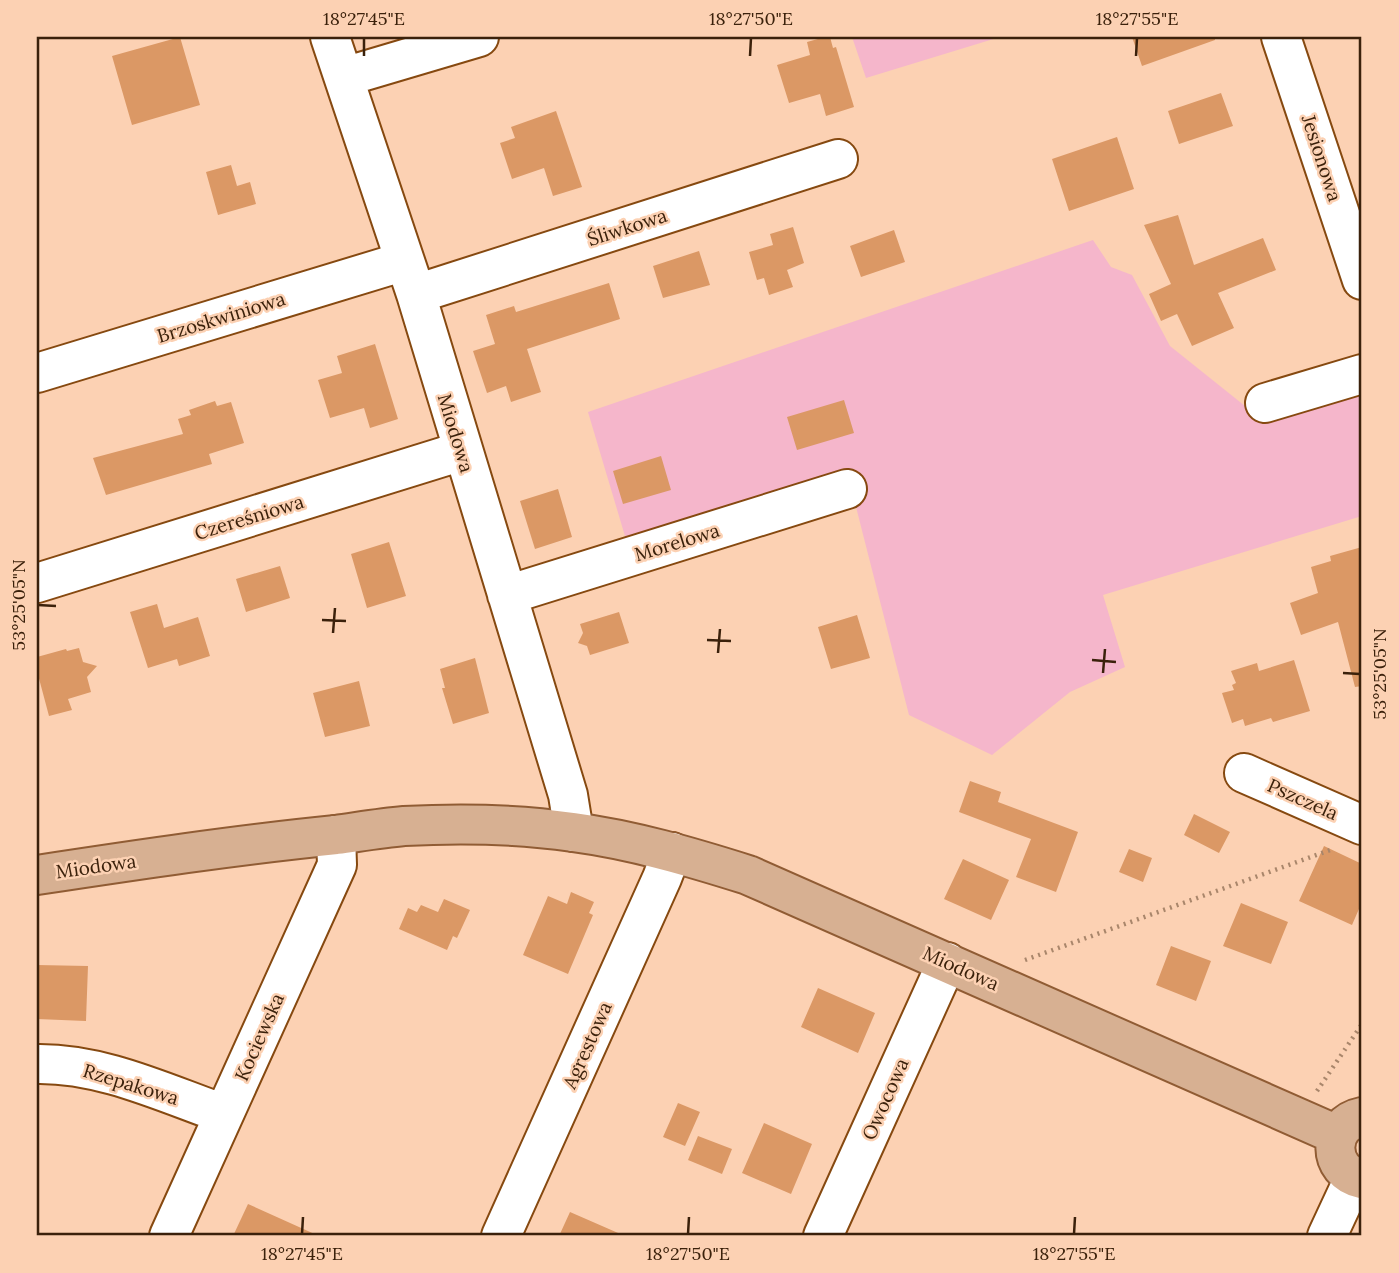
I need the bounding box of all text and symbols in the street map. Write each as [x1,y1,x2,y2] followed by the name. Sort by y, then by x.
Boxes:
[323,7,405,30] text: 18°27'45"E
[709,7,793,30] text: 18°27'50"E
[1096,7,1178,30] text: 18°27'55"E
[1296,111,1347,205] street label: Jesionowa
[584,203,670,251] street label: Śliwkowa
[154,286,288,348] street label: Brzoskwiniowa
[433,391,479,475] street label: Miodowa
[192,489,307,545] street label: Czereśniowa
[632,518,723,566] street label: Morelowa
[7,559,30,651] text: 53°25'05"N
[1368,628,1391,720] text: 53°25'05"N
[1264,773,1342,825] street label: Pszczela
[54,848,138,884] street label: Miodowa
[919,941,1003,996] street label: Miodowa
[229,989,289,1085] street label: Kociewska
[557,998,617,1093] street label: Agrestowa
[856,1054,914,1144] street label: Owocowa
[80,1058,182,1110] street label: Rzepakowa
[261,1242,343,1265] text: 18°27'45"E
[646,1242,730,1265] text: 18°27'50"E
[1033,1242,1115,1265] text: 18°27'55"E

